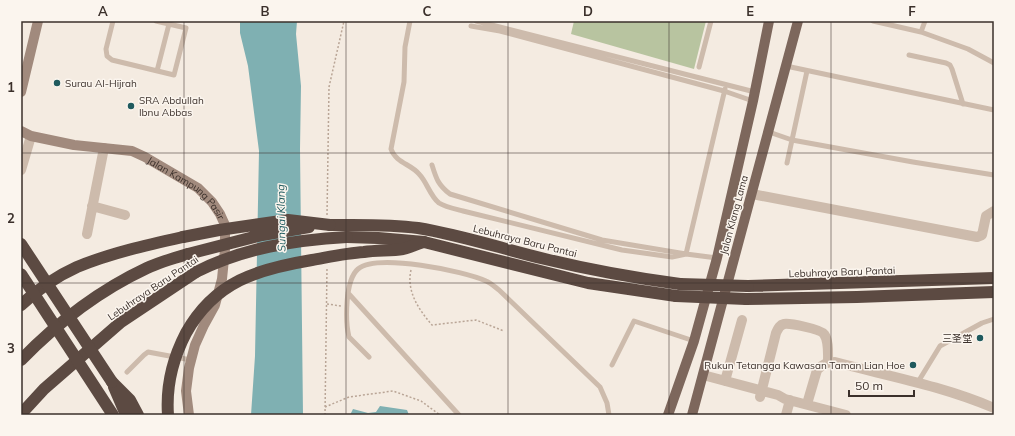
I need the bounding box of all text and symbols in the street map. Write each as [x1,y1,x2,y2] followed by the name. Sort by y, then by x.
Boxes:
[98,3,108,19] text: A
[261,3,270,19] text: B
[423,3,432,19] text: C
[583,3,593,19] text: D
[746,3,754,19] text: E
[908,3,916,19] text: F
[65,77,137,90] place label: Surau Al-Hijrah
[52,78,62,88] marker: Surau Al-Hijrah
[7,79,15,95] text: 1
[139,94,204,119] place label: SRA Abdullah Ibnu Abbas
[126,101,136,111] marker: SRA Abdullah Ibnu Abbas
[145,153,228,222] street label: Jalan Kampung Pasir
[717,174,751,256] street label: Jalan Klang Lama
[273,184,289,252] water label: Sungai Klang
[7,210,15,226] text: 2
[472,222,578,260] street label: Lebuhraya Baru Pantai
[105,253,201,323] street label: Lebuhraya Baru Pantai
[788,264,896,280] street label: Lebuhraya Baru Pantai
[942,332,972,345] place label: 三圣堂
[975,333,985,343] marker: 三圣堂
[7,340,15,356] text: 3
[704,359,905,372] place label: Rukun Tetangga Kawasan Taman Lian Hoe
[908,360,918,370] marker: Rukun Tetangga Kawasan Taman Lian Hoe
[849,372,914,398] scale bar
[855,378,883,393] text: 50 m

